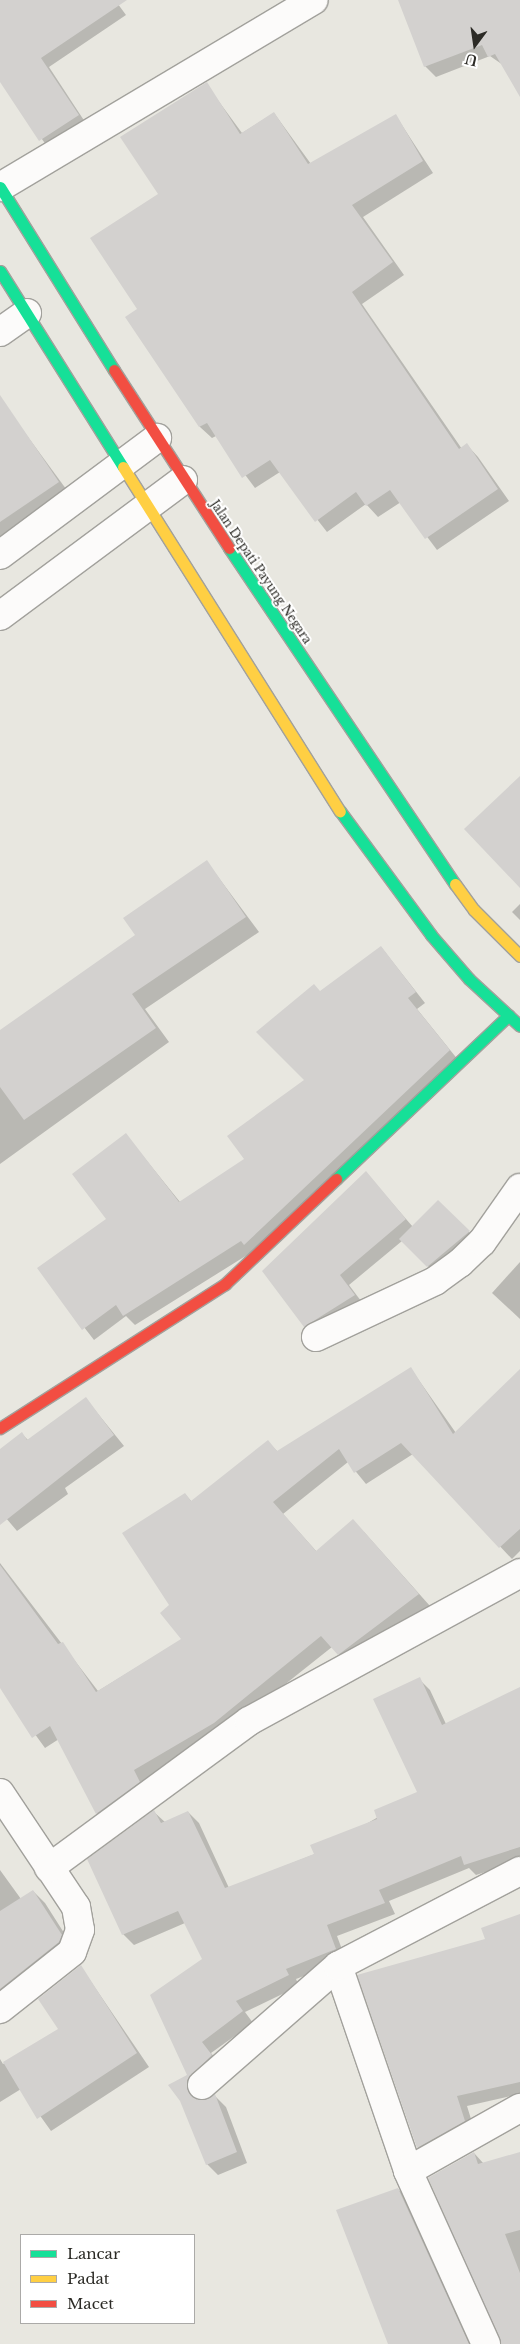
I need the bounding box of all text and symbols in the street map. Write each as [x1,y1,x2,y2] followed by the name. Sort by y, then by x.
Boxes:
[450,20,500,70] north arrow
[463,49,480,70] text: U
[207,497,315,647] street label: Jalan Depati Payung Negara
[20,2234,195,2324] legend
[67,2244,120,2263] text: Lancar
[67,2269,110,2288] text: Padat
[67,2294,114,2313] text: Macet

